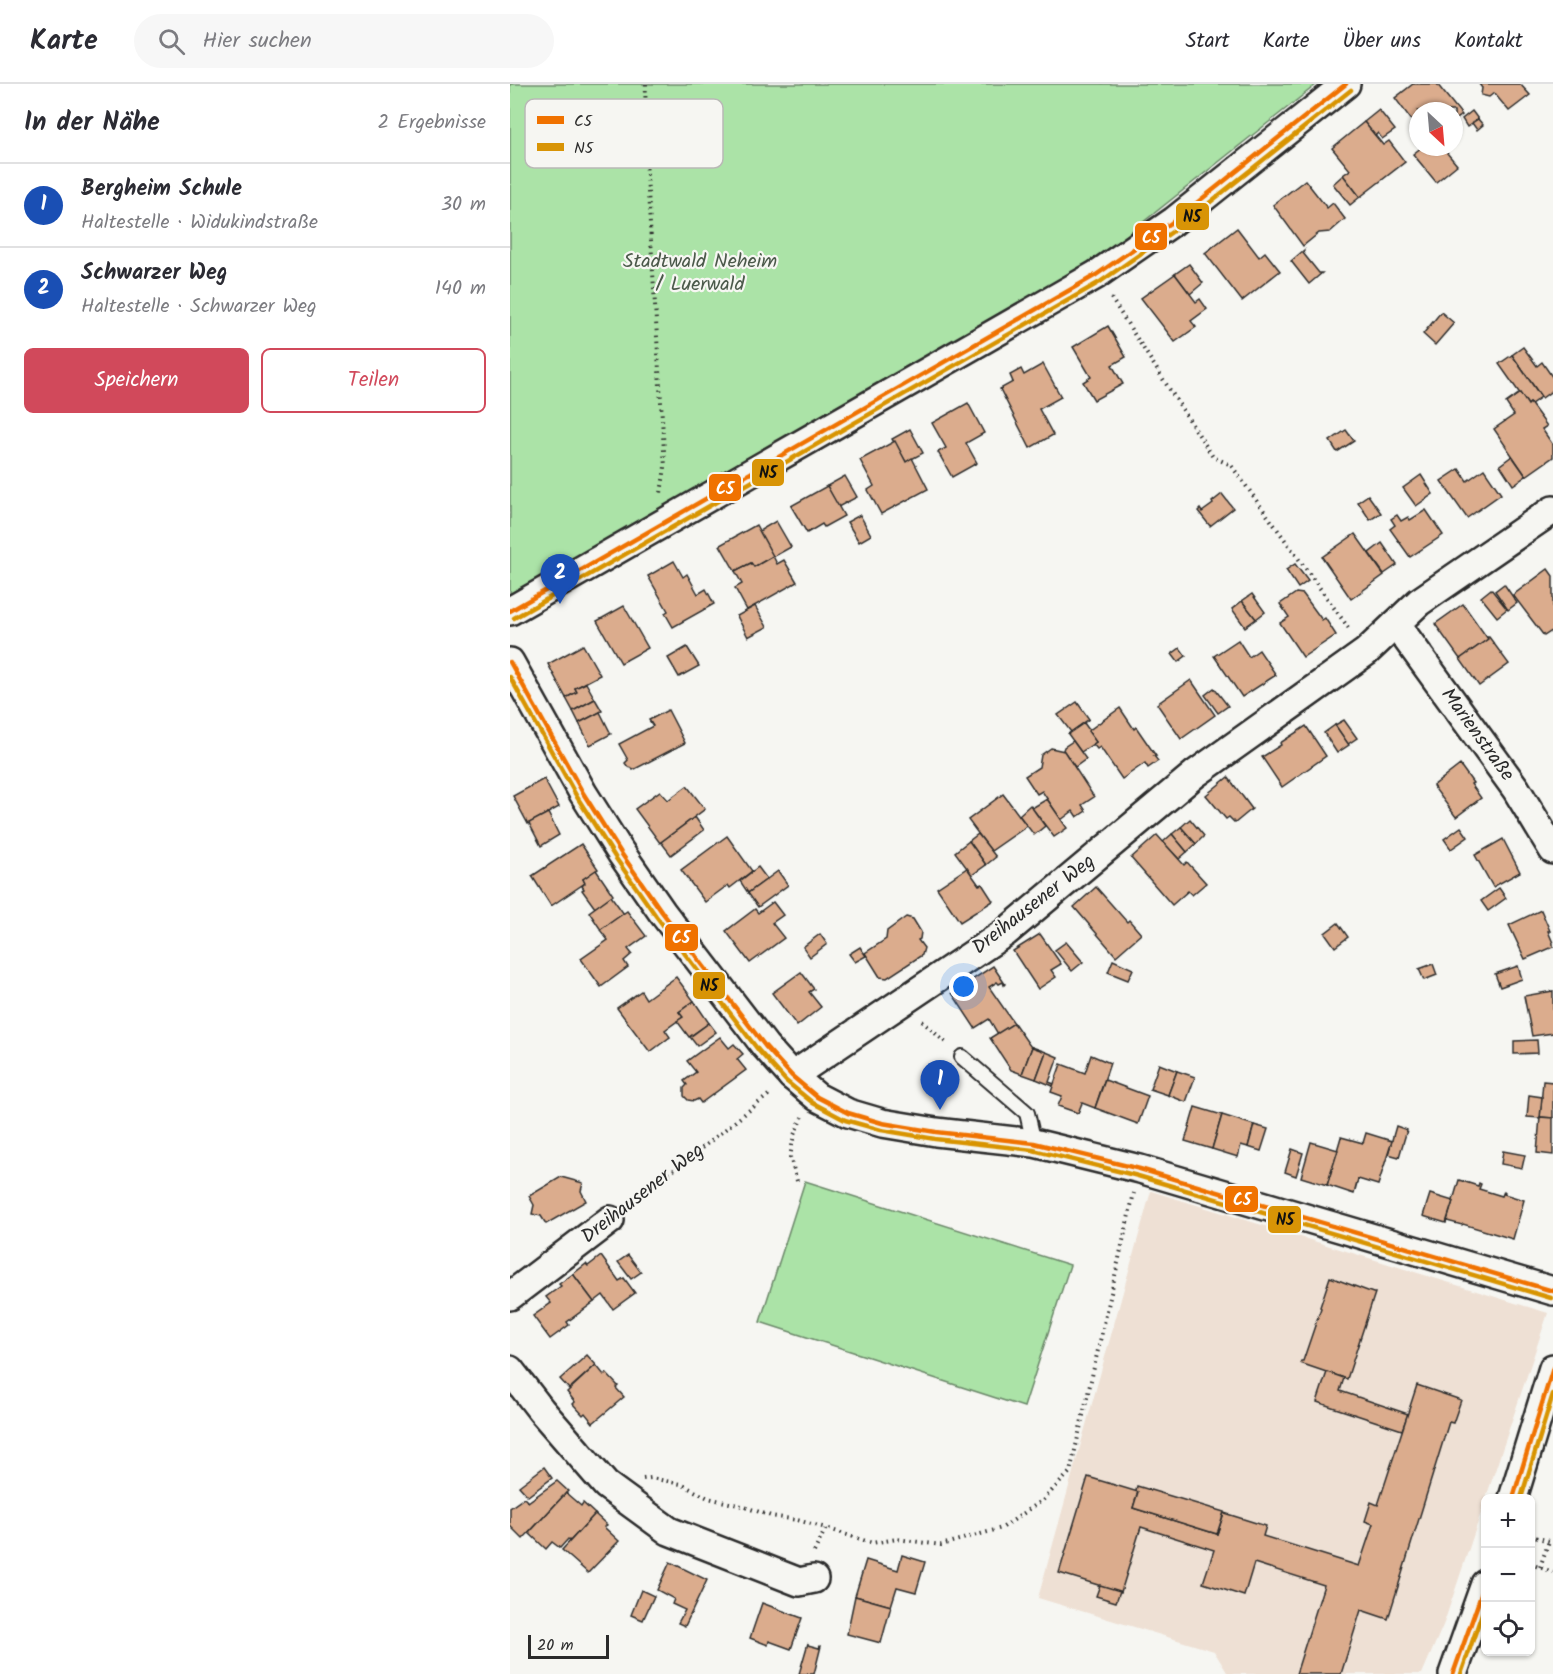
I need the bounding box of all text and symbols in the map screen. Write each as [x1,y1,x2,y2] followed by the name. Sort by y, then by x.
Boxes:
[134,14,554,68] search box
[30,19,98,64] text: Karte
[203,24,312,59] text: Hier suchen
[155,25,188,58] icon: search
[1185,25,1230,58] text: Start
[1263,25,1309,58] text: Karte
[1342,25,1421,58] text: Über uns
[1454,25,1523,58] text: Kontakt
[525,99,723,168] legend
[24,102,160,144] text: In der Nähe
[1409,102,1463,156] north arrow
[378,107,486,139] text: 2 Ergebnisse
[574,109,594,134] text: C5
[574,136,595,161] text: N5
[81,172,242,207] text: Bergheim Schule
[40,189,47,221] text: 1
[441,189,486,221] text: 30 m
[1175,202,1210,231] line badge: N5
[1183,205,1203,230] text: N5
[81,207,318,239] text: Haltestelle · Widukindstraße
[1134,222,1168,251] line badge: C5
[1142,226,1162,251] text: C5
[623,246,777,301] park label: Stadtwald Neheim / Luerwald
[81,256,227,291] text: Schwarzer Weg
[38,273,49,305] text: 2
[435,273,486,305] text: 140 m
[81,291,317,323] text: Haltestelle · Schwarzer Weg
[24,348,249,413] button: Speichern
[261,348,486,413] button: Teilen
[751,458,785,487] line badge: N5
[759,461,779,486] text: N5
[708,473,742,502] line badge: C5
[716,477,736,502] text: C5
[541,554,580,604] pin: 2
[1432,681,1522,789] street label: Marienstraße
[965,847,1103,963] street label: Dreihausener Weg
[664,923,699,952] line badge: C5
[672,926,692,951] text: C5
[692,971,726,1000] line badge: N5
[949,972,978,1001] your location
[700,974,720,999] text: N5
[920,1060,960,1110] pin: 1
[574,1136,712,1252] street label: Dreihausener Weg
[1224,1185,1259,1213] line badge: C5
[1233,1188,1253,1213] text: C5
[1267,1205,1302,1234] line badge: N5
[1276,1208,1296,1233] text: N5
[1481,1494,1535,1656] map controls
[1481,1494,1535,1548] button: +
[1481,1548,1535,1602] button: −
[1481,1602,1535,1656] button: locate
[528,1632,609,1660] scale bar
[537,1633,573,1658] text: 20 m

